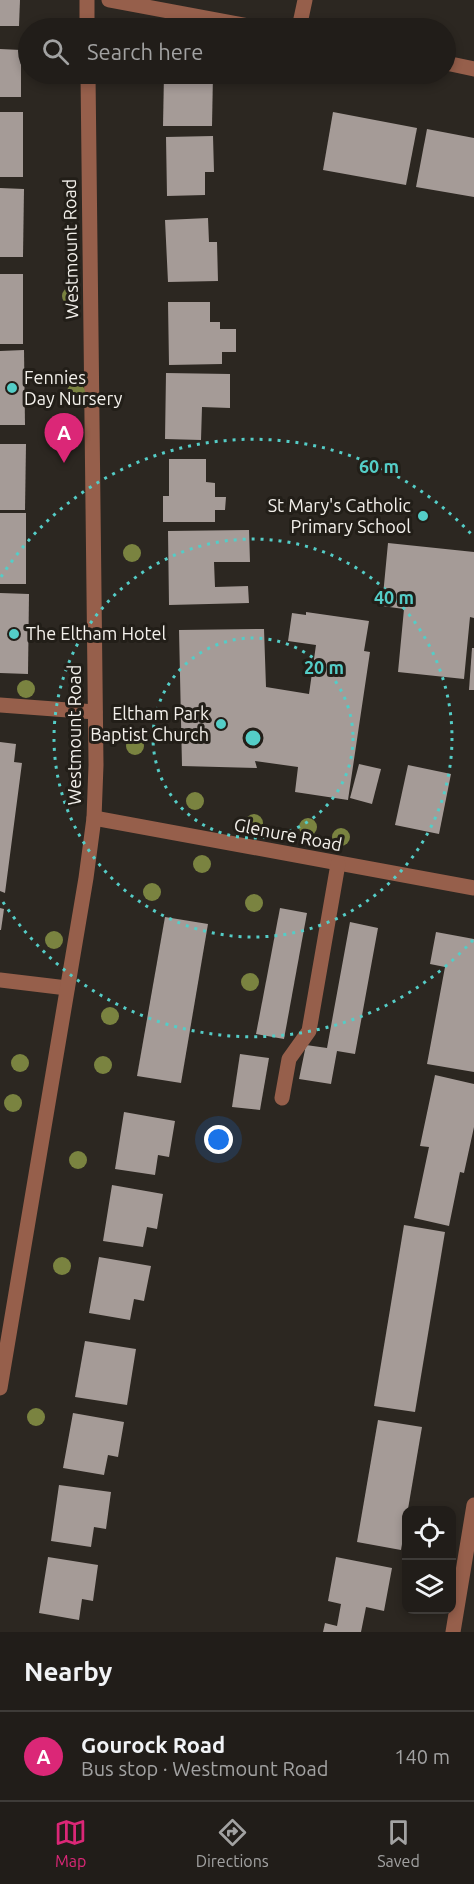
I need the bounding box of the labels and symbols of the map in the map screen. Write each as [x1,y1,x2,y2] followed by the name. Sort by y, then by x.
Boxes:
[59,179,81,319] street label: Westmount Road
[24,367,123,408] place label: Fennies Day Nursery
[5,381,19,395] marker: Fennies Day Nursery
[44,414,84,463] pin: A
[359,456,399,476] text: 60 m
[268,495,411,536] place label: St Mary's Catholic Primary School
[416,509,430,523] marker: St Mary's Catholic Primary School
[374,587,414,607] text: 40 m
[26,623,166,643] place label: The Eltham Hotel
[7,627,21,641] marker: The Eltham Hotel
[304,657,344,677] text: 20 m
[64,665,84,805] street label: Westmount Road
[90,703,209,744] place label: Eltham Park Baptist Church
[214,717,228,731] marker: Eltham Park Baptist Church
[243,728,263,748] centre of rings
[233,814,344,854] street label: Glenure Road
[204,1125,233,1154] your location

